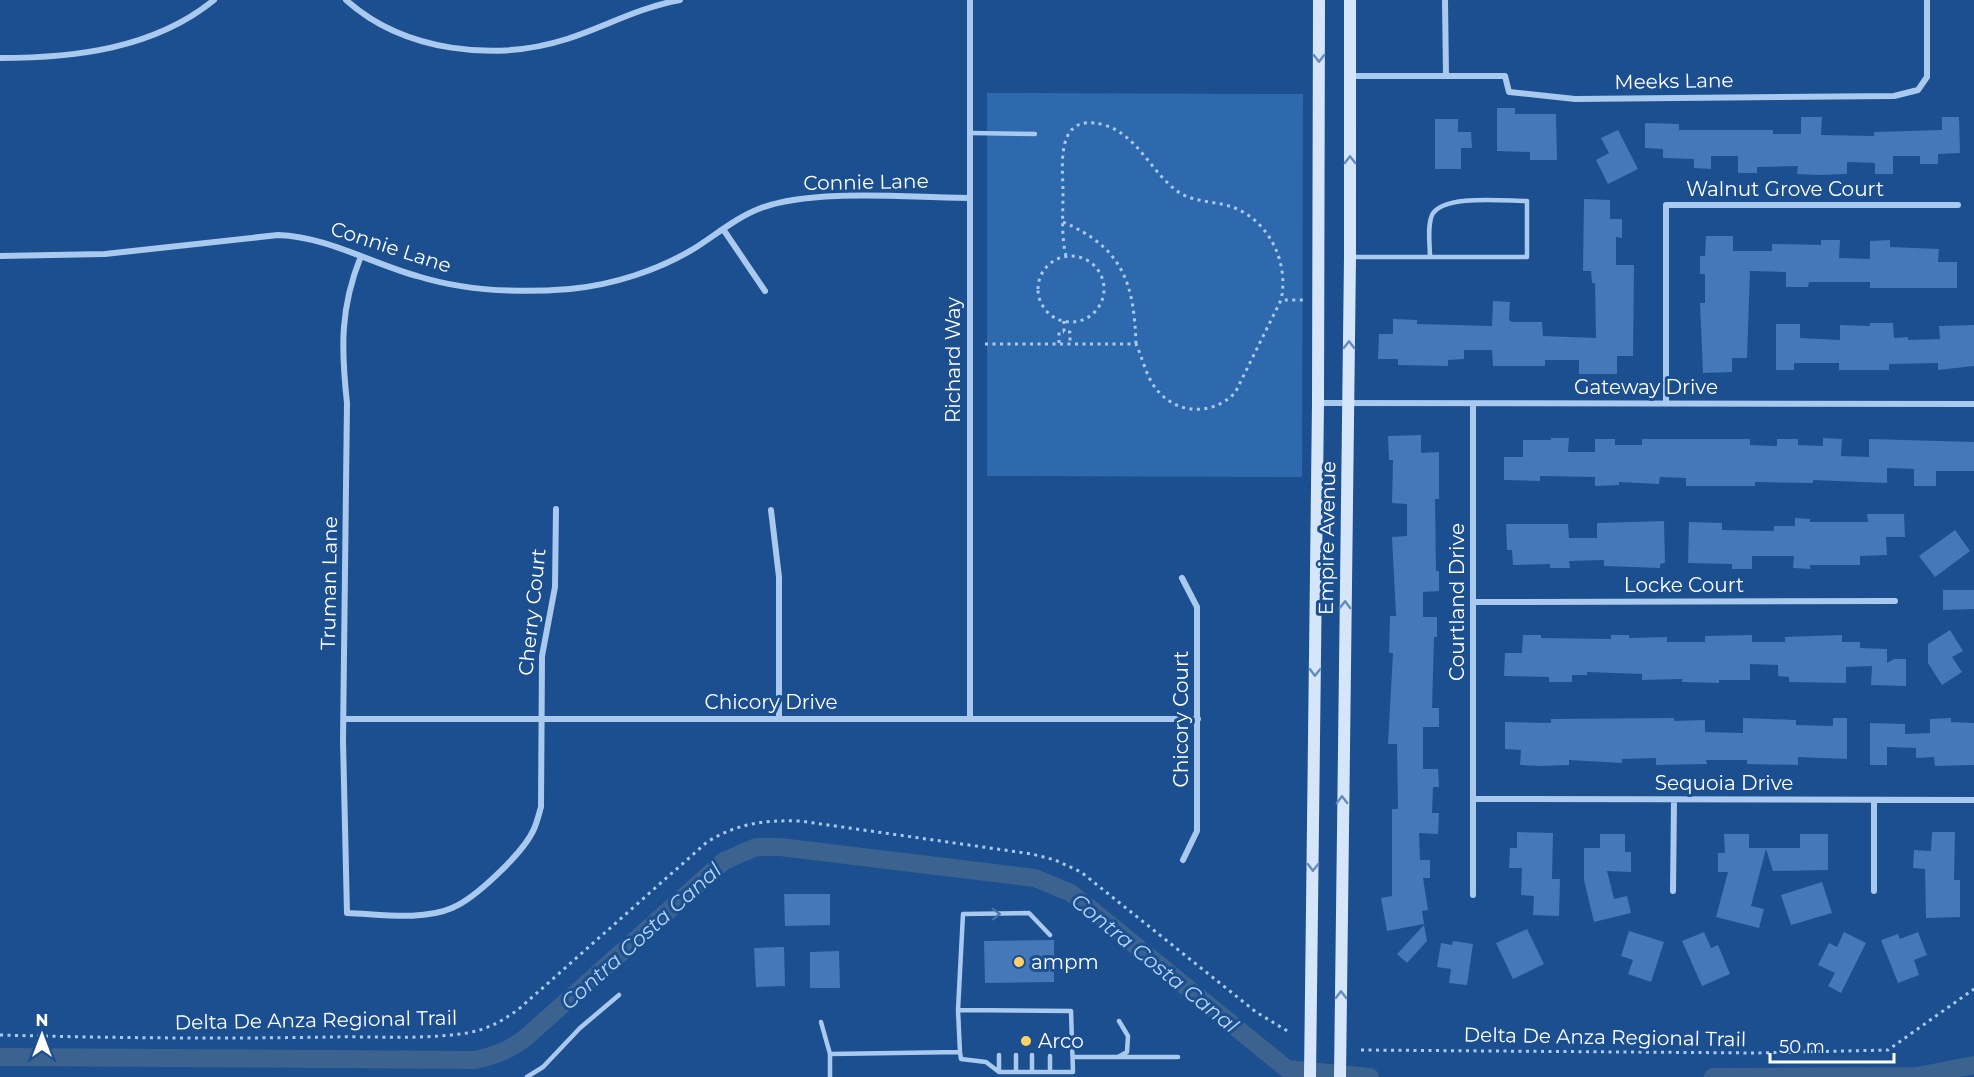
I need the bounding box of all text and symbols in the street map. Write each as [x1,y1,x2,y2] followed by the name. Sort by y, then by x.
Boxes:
[1313,54,1325,63] one-way arrow
[1614,68,1734,94] street label: Meeks Lane
[1344,156,1356,165] one-way arrow
[803,169,929,195] street label: Connie Lane
[1686,177,1884,201] street label: Walnut Grove Court
[328,216,454,278] street label: Connie Lane
[941,297,965,423] street label: Richard Way
[1343,341,1355,350] one-way arrow
[1574,375,1718,399] street label: Gateway Drive
[1314,461,1340,615] street label: Empire Avenue
[316,516,342,650] street label: Truman Lane
[1445,523,1469,681] street label: Courtland Drive
[513,547,551,677] street label: Cherry Court
[1624,573,1744,597] street label: Locke Court
[1339,601,1351,610] one-way arrow
[1169,651,1193,787] street label: Chicory Court
[1309,667,1321,676] one-way arrow
[704,690,838,714] street label: Chicory Drive
[1655,771,1793,795] street label: Sequoia Drive
[1336,796,1348,805] one-way arrow
[556,857,727,1015] water label: Contra Costa Canal
[1307,862,1319,871] one-way arrow
[1067,888,1244,1038] water label: Contra Costa Canal
[991,907,1000,920] one-way arrow
[1031,950,1099,974] place label: ampm
[1012,955,1026,969] marker: ampm
[1335,991,1347,1000] one-way arrow
[12,1005,72,1065] north arrow
[175,1006,457,1034] street label: Delta De Anza Regional Trail
[36,1011,48,1030] text: N
[1464,1023,1746,1051] street label: Delta De Anza Regional Trail
[1770,1026,1894,1064] scale bar
[1038,1029,1084,1053] place label: Arco
[1019,1034,1033,1048] marker: Arco
[1779,1036,1825,1058] text: 50 m

